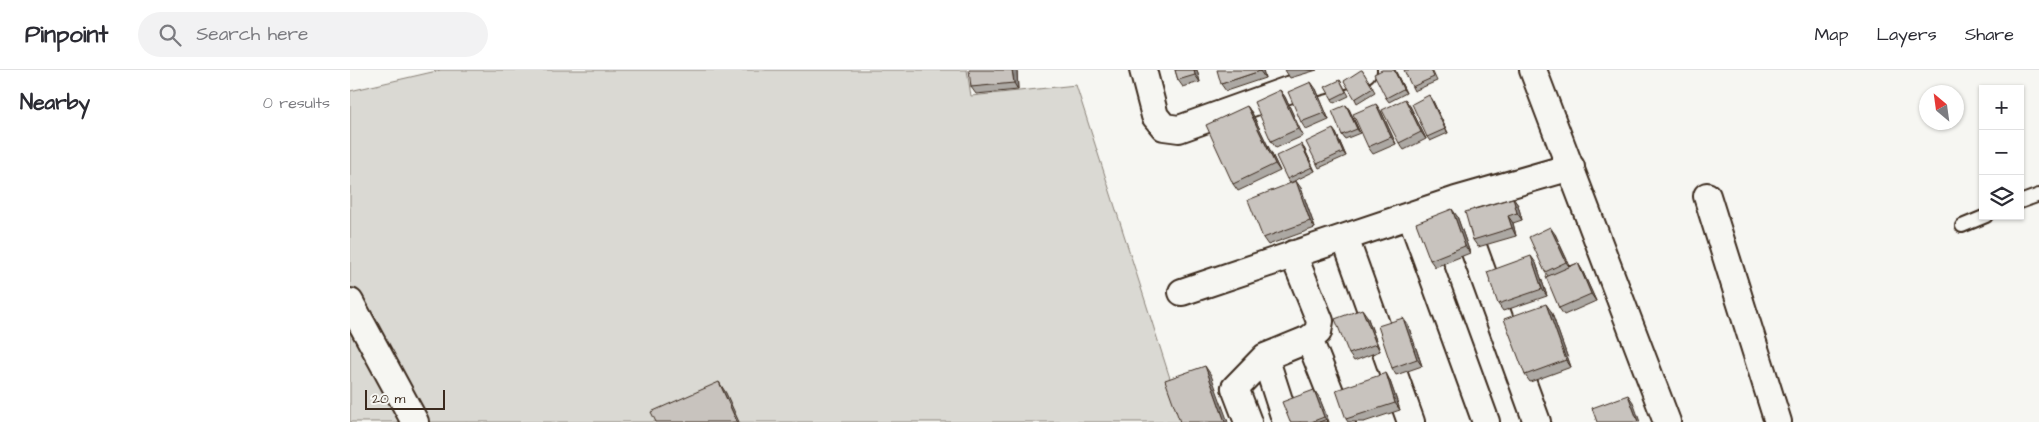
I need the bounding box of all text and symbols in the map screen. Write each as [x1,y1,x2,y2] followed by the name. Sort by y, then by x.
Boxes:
[138,12,488,57] search box
[25,18,108,52] text: Pinpoint
[156,21,184,49] icon: search
[196,21,308,48] text: Search here
[1814,22,1848,47] text: Map
[1876,22,1937,47] text: Layers
[1965,22,2014,47] text: Share
[1919,85,1964,130] north arrow
[1979,85,2024,220] map controls
[1979,85,2024,130] button: +
[20,88,90,117] text: Nearby
[263,92,330,114] text: 0 results
[1979,130,2024,175] button: −
[1979,175,2024,220] button: layers
[365,387,445,410] scale bar
[372,389,405,409] text: 20 m

